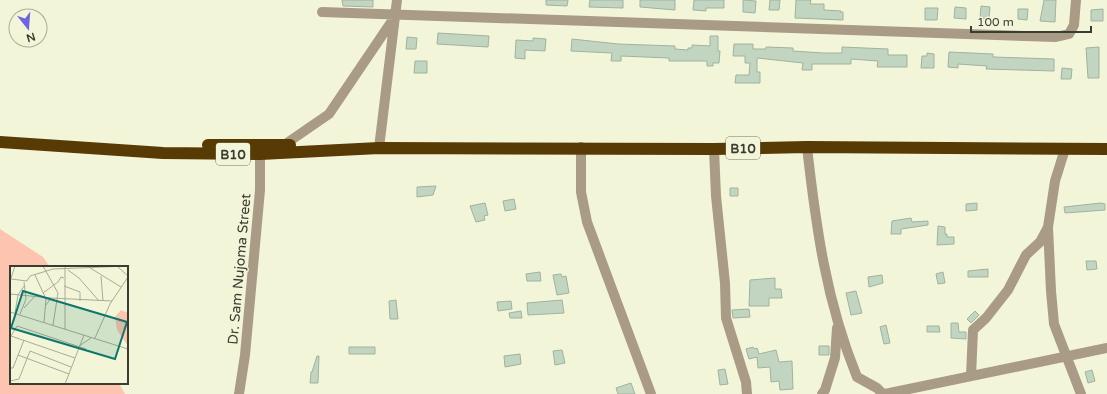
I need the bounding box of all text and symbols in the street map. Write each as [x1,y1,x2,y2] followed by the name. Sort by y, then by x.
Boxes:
[8,8,48,48] north arrow
[971,8,1091,34] scale bar
[977,15,1014,29] text: 100 m
[25,30,37,45] text: N
[726,137,760,159] road number: B10
[216,143,250,165] road number: B10
[224,192,255,345] street label: Dr. Sam Nujoma Street
[10,266,128,384] inset map

